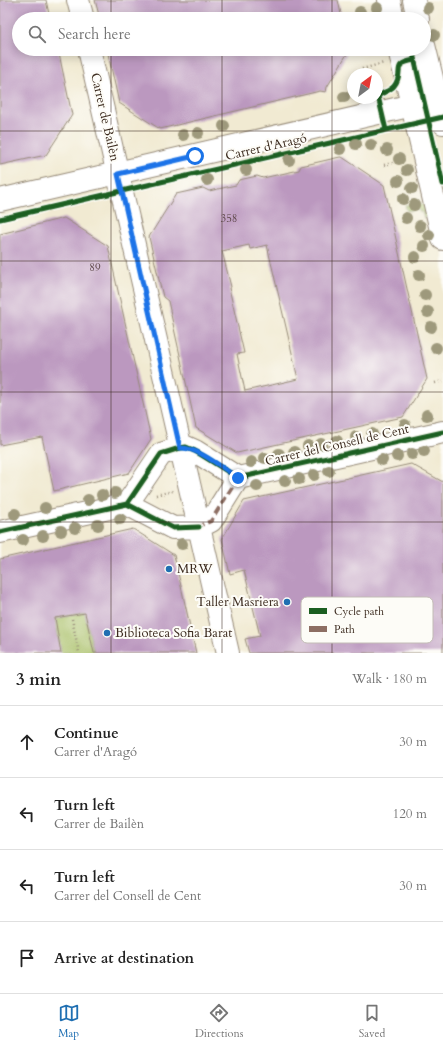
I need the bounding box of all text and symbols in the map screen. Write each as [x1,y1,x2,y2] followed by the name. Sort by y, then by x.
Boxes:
[12,12,431,56] search box
[26,23,48,45] icon: search
[58,24,131,44] text: Search here
[347,68,383,104] north arrow
[86,71,124,164] street label: Carrer de Bailèn
[224,129,308,165] street label: Carrer d'Aragó
[186,147,204,165] route start
[221,211,237,226] house number: 358
[89,260,101,275] house number: 89
[263,420,411,470] street label: Carrer del Consell de Cent
[229,469,247,487] route end
[177,560,213,578] place label: MRW
[164,564,174,574] marker: MRW
[196,593,279,611] place label: Taller Masriera
[282,597,292,607] marker: Taller Masriera
[301,597,433,643] legend
[334,604,384,619] text: Cycle path
[334,622,355,637] text: Path
[115,624,232,642] place label: Biblioteca Sofia Barat
[102,628,112,638] marker: Biblioteca Sofia Barat
[16,668,61,691] text: 3 min
[352,670,427,688] text: Walk · 180 m
[54,723,119,743] text: Continue
[16,731,38,753] icon: ahead
[399,733,427,751] text: 30 m
[54,743,137,761] text: Carrer d'Aragó
[54,795,115,815] text: Turn left
[16,803,38,825] icon: left
[393,805,427,823] text: 120 m
[54,815,144,833] text: Carrer de Bailèn
[54,867,115,887] text: Turn left
[16,875,38,897] icon: left
[399,877,427,895] text: 30 m
[54,887,201,905] text: Carrer del Consell de Cent
[16,947,38,969] icon: arrive
[54,948,194,968] text: Arrive at destination
[58,1002,80,1041] tab: Map
[195,1002,243,1041] tab: Directions
[359,1002,385,1041] tab: Saved

